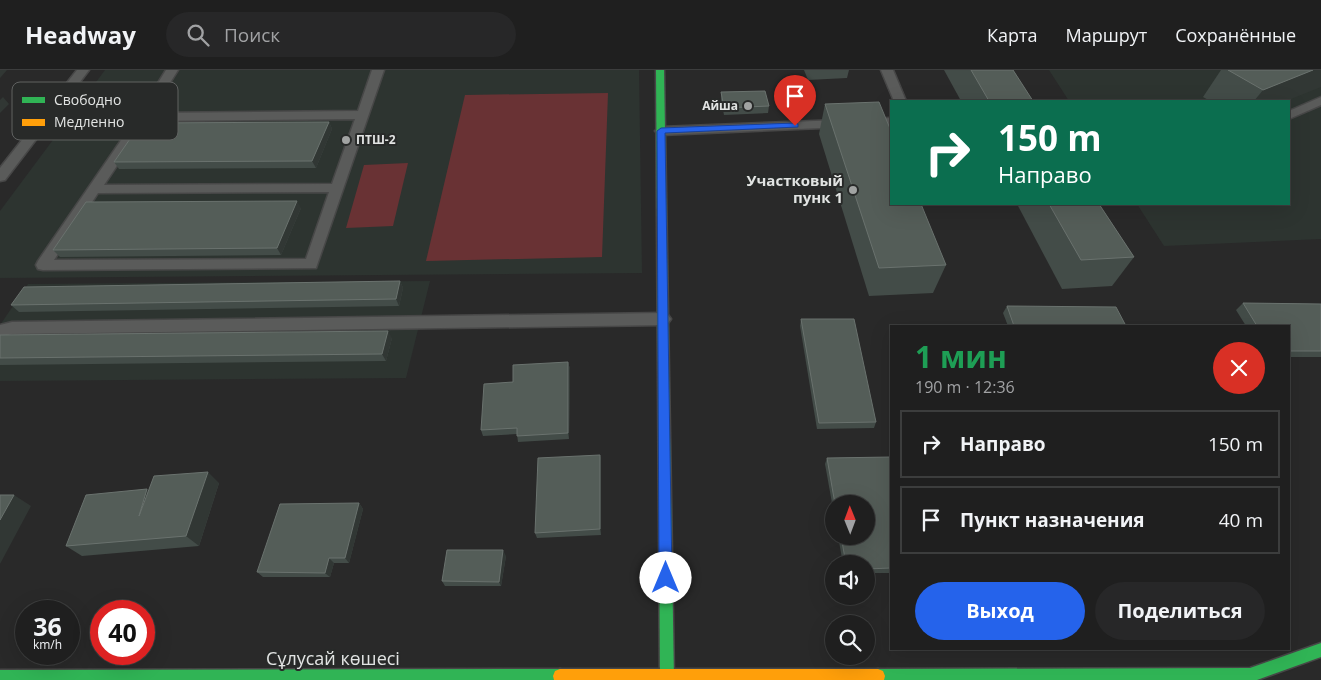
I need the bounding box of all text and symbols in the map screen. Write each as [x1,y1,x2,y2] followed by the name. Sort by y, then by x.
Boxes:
[166,12,516,57] search box
[25,18,136,51] text: Headway
[184,21,212,49] icon: search
[224,22,280,48] text: Поиск
[987,23,1037,47] text: Карта
[1065,23,1147,47] text: Маршрут
[1175,23,1296,47] text: Сохранённые
[774,75,816,126] pin
[12,82,178,140] legend
[781,82,809,110] icon: arrive
[54,90,121,109] text: Свободно
[702,97,738,114] place label: Айша
[742,100,754,112] marker: Айша
[54,112,125,131] text: Медленно
[998,114,1102,161] text: 150 m
[915,120,980,185] icon: right
[356,131,396,148] place label: ПТШ-2
[340,134,352,146] marker: ПТШ-2
[998,159,1092,189] text: Направо
[747,170,843,207] place label: Участковый пунк 1
[847,184,859,196] marker: Участковый пунк 1
[915,336,1007,377] text: 1 мин
[1213,342,1265,394] button: close
[915,376,1015,398] text: 190 m · 12:36
[917,430,945,458] icon: right
[960,431,1046,457] text: Направо
[1208,431,1263,457] text: 150 m
[825,495,875,545] north arrow
[825,495,875,665] map controls
[917,506,945,534] icon: arrive
[960,507,1145,533] text: Пункт назначения
[1219,507,1263,533] text: 40 m
[639,551,691,603] position arrow
[825,555,875,605] button: sound
[915,582,1085,640] button: Выход
[1095,582,1265,640] button: Поделиться
[90,600,155,665] speed limit sign: 40
[33,609,62,643] text: 36
[825,615,875,665] button: search
[33,636,62,653] text: km/h
[266,646,400,670] street label: Сұлусай көшесі

